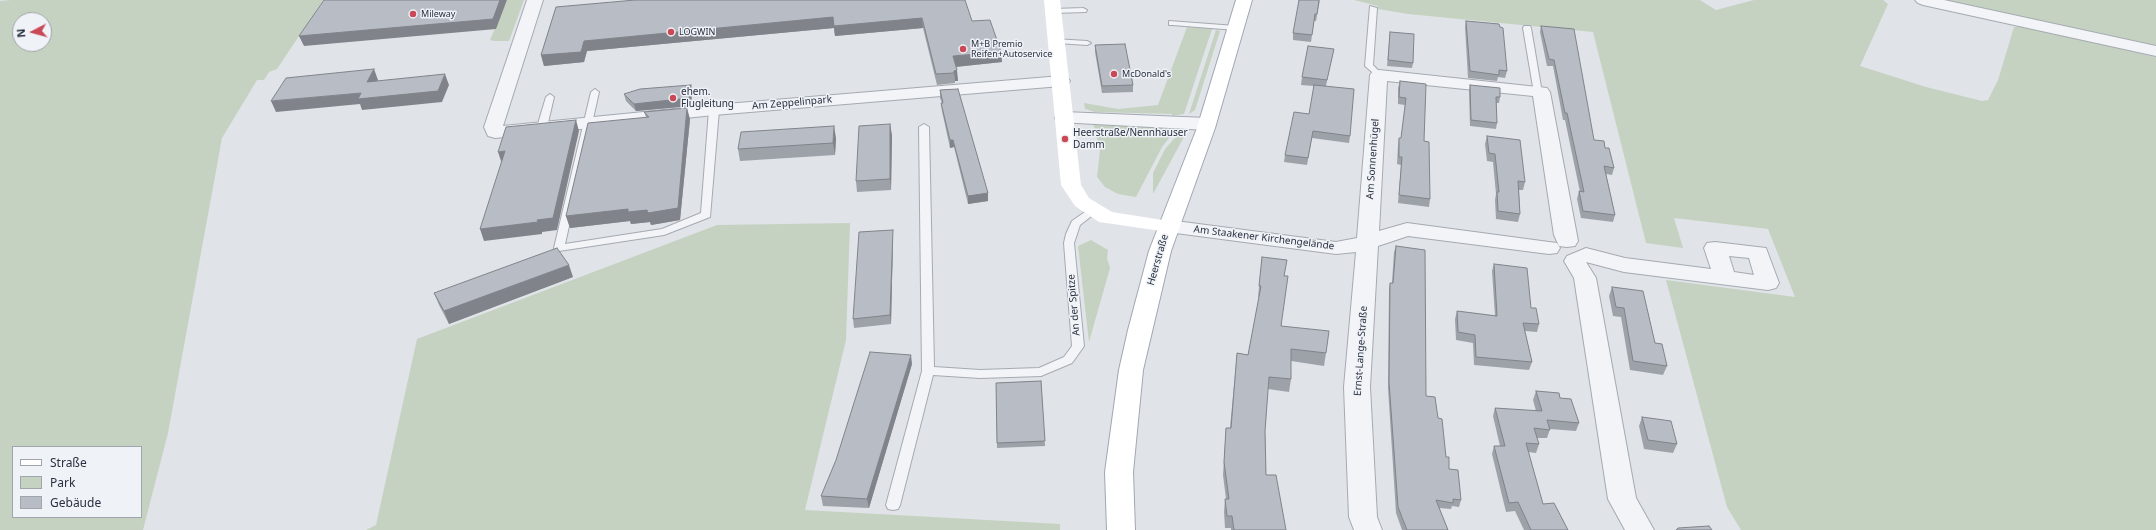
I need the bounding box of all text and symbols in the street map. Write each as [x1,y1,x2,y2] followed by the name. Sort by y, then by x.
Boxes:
[408,9,418,19] marker: Mileway
[421,9,455,19] place label: Mileway
[12,12,52,52] north arrow
[666,27,676,37] marker: LOGWIN
[679,27,715,37] place label: LOGWIN
[13,28,28,38] text: N
[971,39,1052,60] place label: M+B Premio Reifen+Autoservice
[958,44,968,54] marker: M+B Premio Reifen+Autoservice
[1109,69,1119,79] marker: McDonald's
[1122,69,1171,79] place label: McDonald's
[681,86,734,110] place label: ehem. Flugleitung
[668,93,678,103] marker: ehem. Flugleitung
[752,94,832,112] street label: Am Zeppelinpark
[1364,118,1382,200] street label: Am Sonnenhügel
[1073,127,1188,150] place label: Heerstraße/Nennhauser Damm
[1060,134,1070,144] marker: Heerstraße/Nennhauser Damm
[1193,223,1335,253] street label: Am Staakener Kirchengelände
[1145,233,1171,287] street label: Heerstraße
[1065,274,1083,336] street label: An der Spitze
[1352,306,1370,396] street label: Ernst-Lange-Straße
[12,446,142,518] legend
[50,454,87,471] text: Straße
[50,474,75,491] text: Park
[50,494,101,511] text: Gebäude

